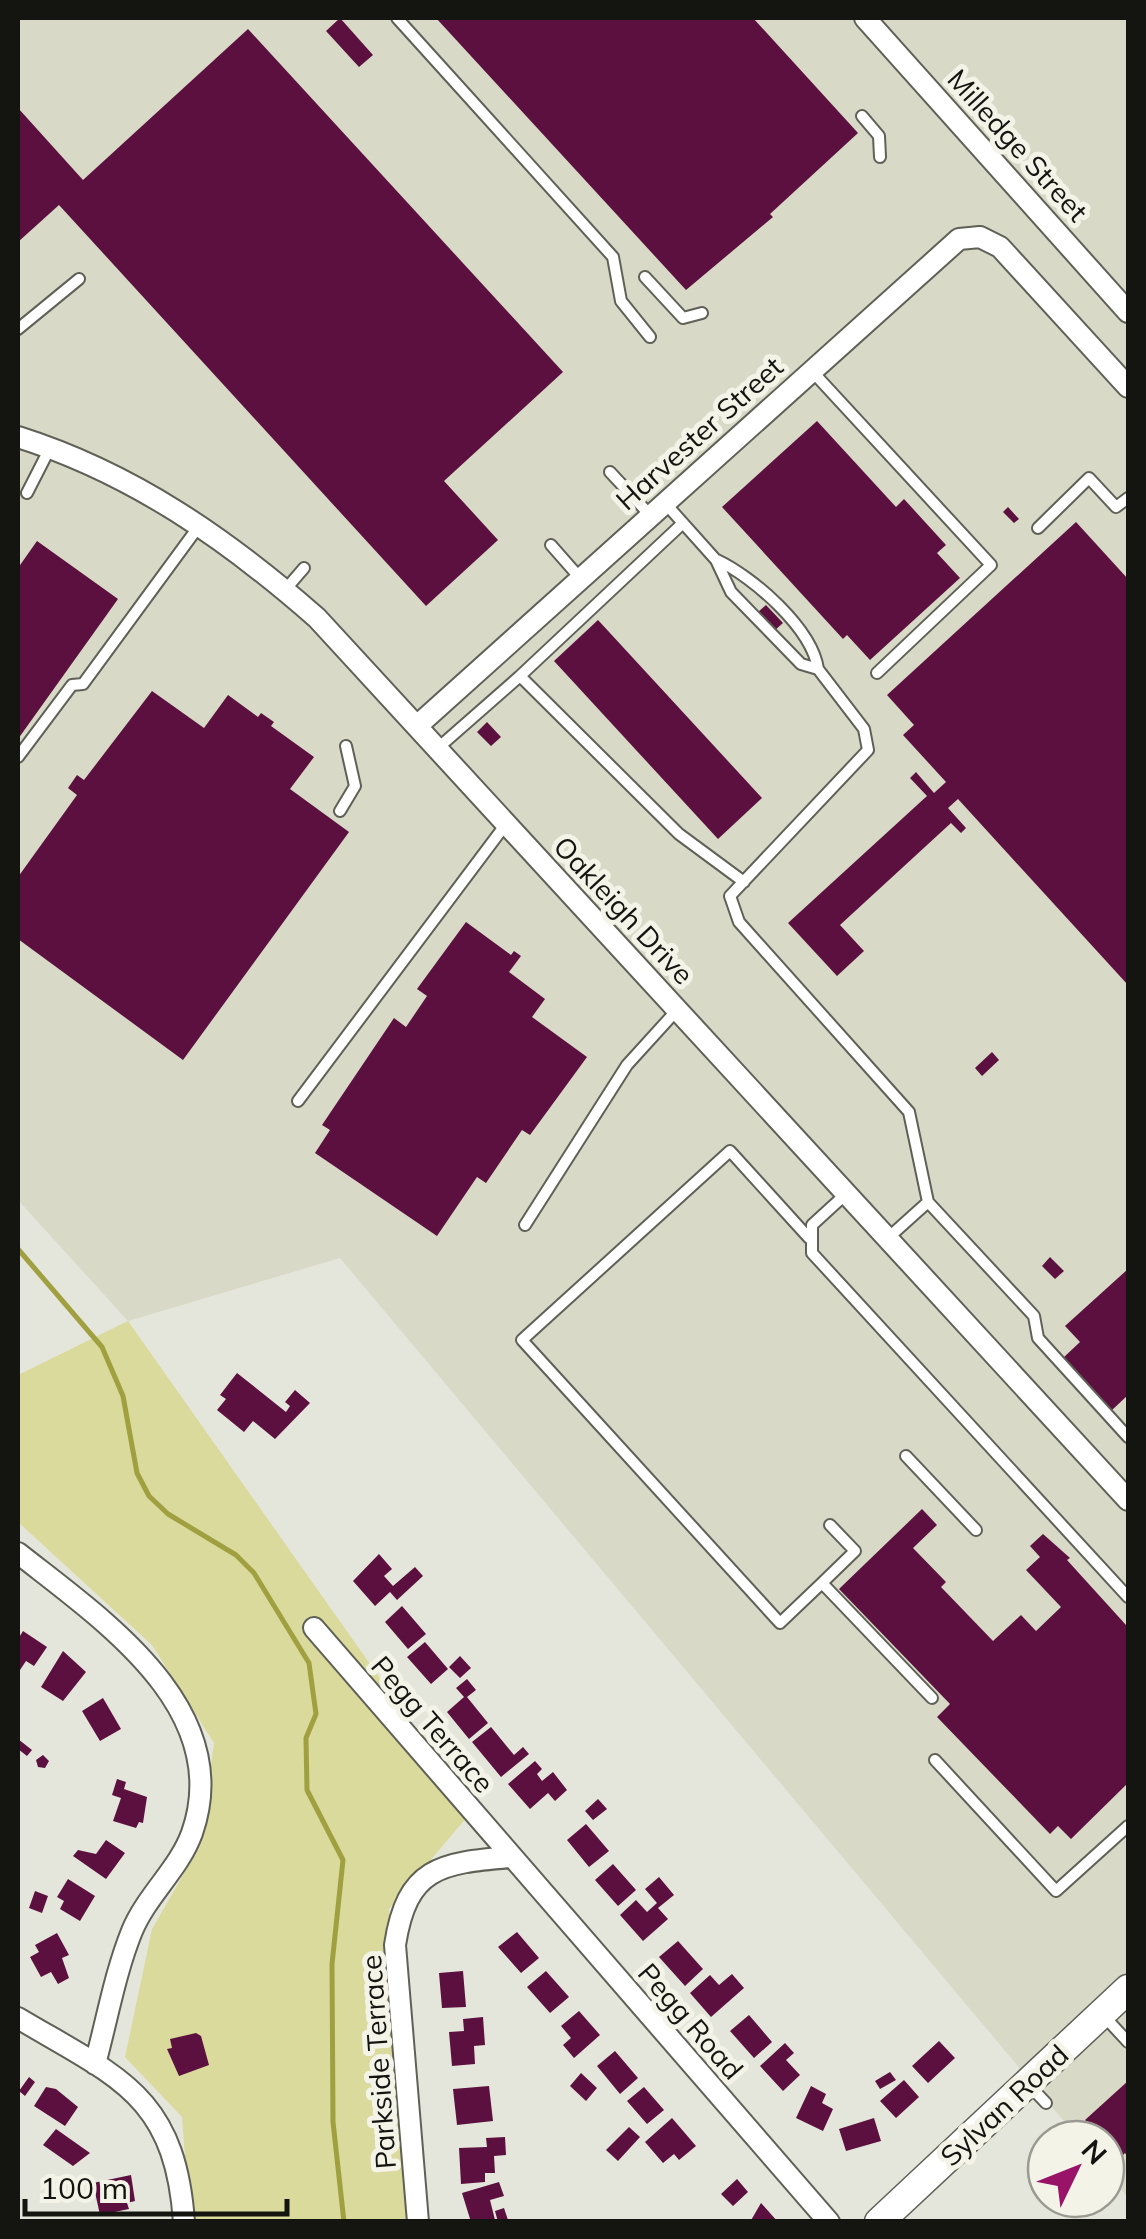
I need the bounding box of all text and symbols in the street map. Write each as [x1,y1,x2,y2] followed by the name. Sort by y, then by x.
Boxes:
[940,62,1096,229] street label: Milledge Street
[608,349,790,517] street label: Harvester Street
[547,829,701,991] street label: Oakleigh Drive
[364,1648,502,1800] street label: Pegg Terrace
[353,1954,403,2170] street label: Parkside Terrace
[631,1956,751,2086] street label: Pegg Road
[933,2037,1075,2173] street label: Sylvan Road
[1026,2119,1126,2219] north arrow
[1075,2132,1115,2171] text: N
[25,2154,288,2216] scale bar
[40,2169,128,2207] text: 100 m

